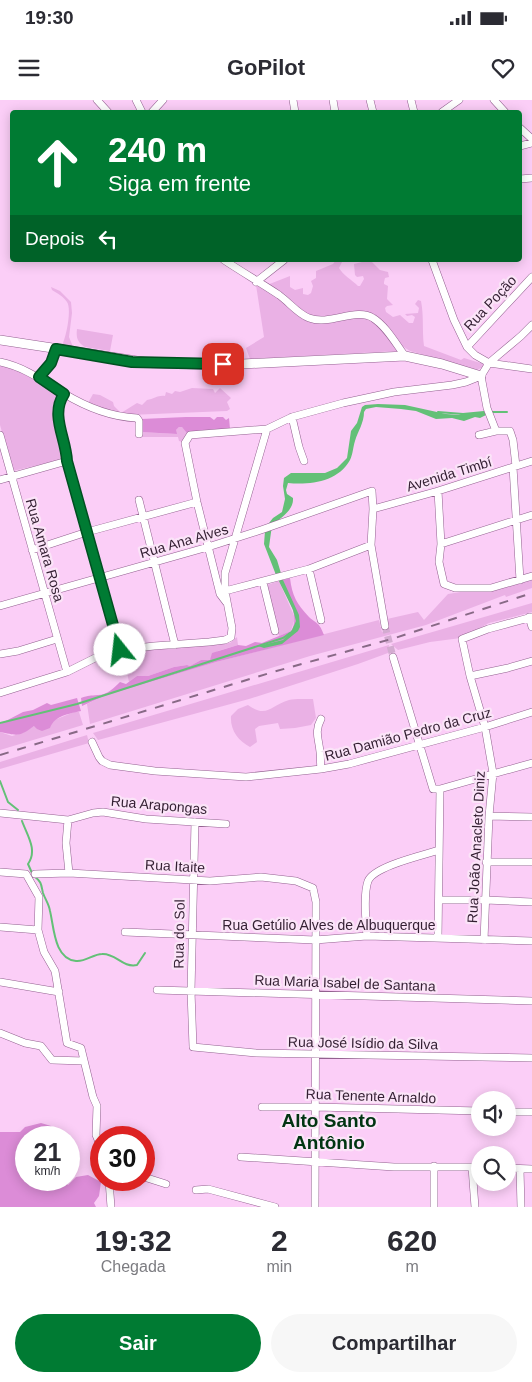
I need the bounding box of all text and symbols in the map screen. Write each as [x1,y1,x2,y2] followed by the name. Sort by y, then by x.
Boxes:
[25,7,74,28] text: 19:30
[15,54,43,82] icon: menu
[489,54,517,82] icon: heart
[227,55,305,80] text: GoPilot
[25,130,90,195] icon: ahead
[108,130,207,169] text: 240 m
[108,171,251,196] text: Siga em frente
[94,225,122,253] icon: left
[25,228,84,249] text: Depois
[461,272,520,334] street label: Rua Poção
[202,343,244,385] pin
[209,350,237,378] icon: arrive
[404,453,494,495] street label: Avenida Timbí
[23,497,67,604] street label: Rua Amara Rosa
[138,521,230,561] street label: Rua Ana Alves
[93,623,145,675] position arrow
[323,704,493,764] street label: Rua Damião Pedro da Cruz
[464,770,488,924] street label: Rua João Anacleto Diniz
[110,793,208,817] street label: Rua Arapongas
[145,856,206,876] street label: Rua Itaite
[170,899,188,969] street label: Rua do Sol
[222,917,436,933] street label: Rua Getúlio Alves de Albuquerque
[254,972,436,994] street label: Rua Maria Isabel de Santana
[288,1034,438,1052] street label: Rua José Isídio da Silva
[306,1086,437,1106] street label: Rua Tenente Arnaldo
[471,1091,516,1191] map controls
[471,1091,516,1136] button: sound
[282,1110,377,1153] district label: Alto Santo Antônio
[90,1126,155,1191] speed limit sign: 30
[34,1138,61,1166] text: 21
[471,1146,516,1191] button: search
[34,1164,61,1178] text: km/h
[95,1224,172,1257] text: 19:32
[271,1224,288,1257] text: 2
[387,1224,437,1257] text: 620
[101,1258,166,1275] text: Chegada
[266,1258,292,1275] text: min
[405,1258,419,1275] text: m
[15,1314,261,1372] button: Sair
[271,1314,517,1372] button: Compartilhar

